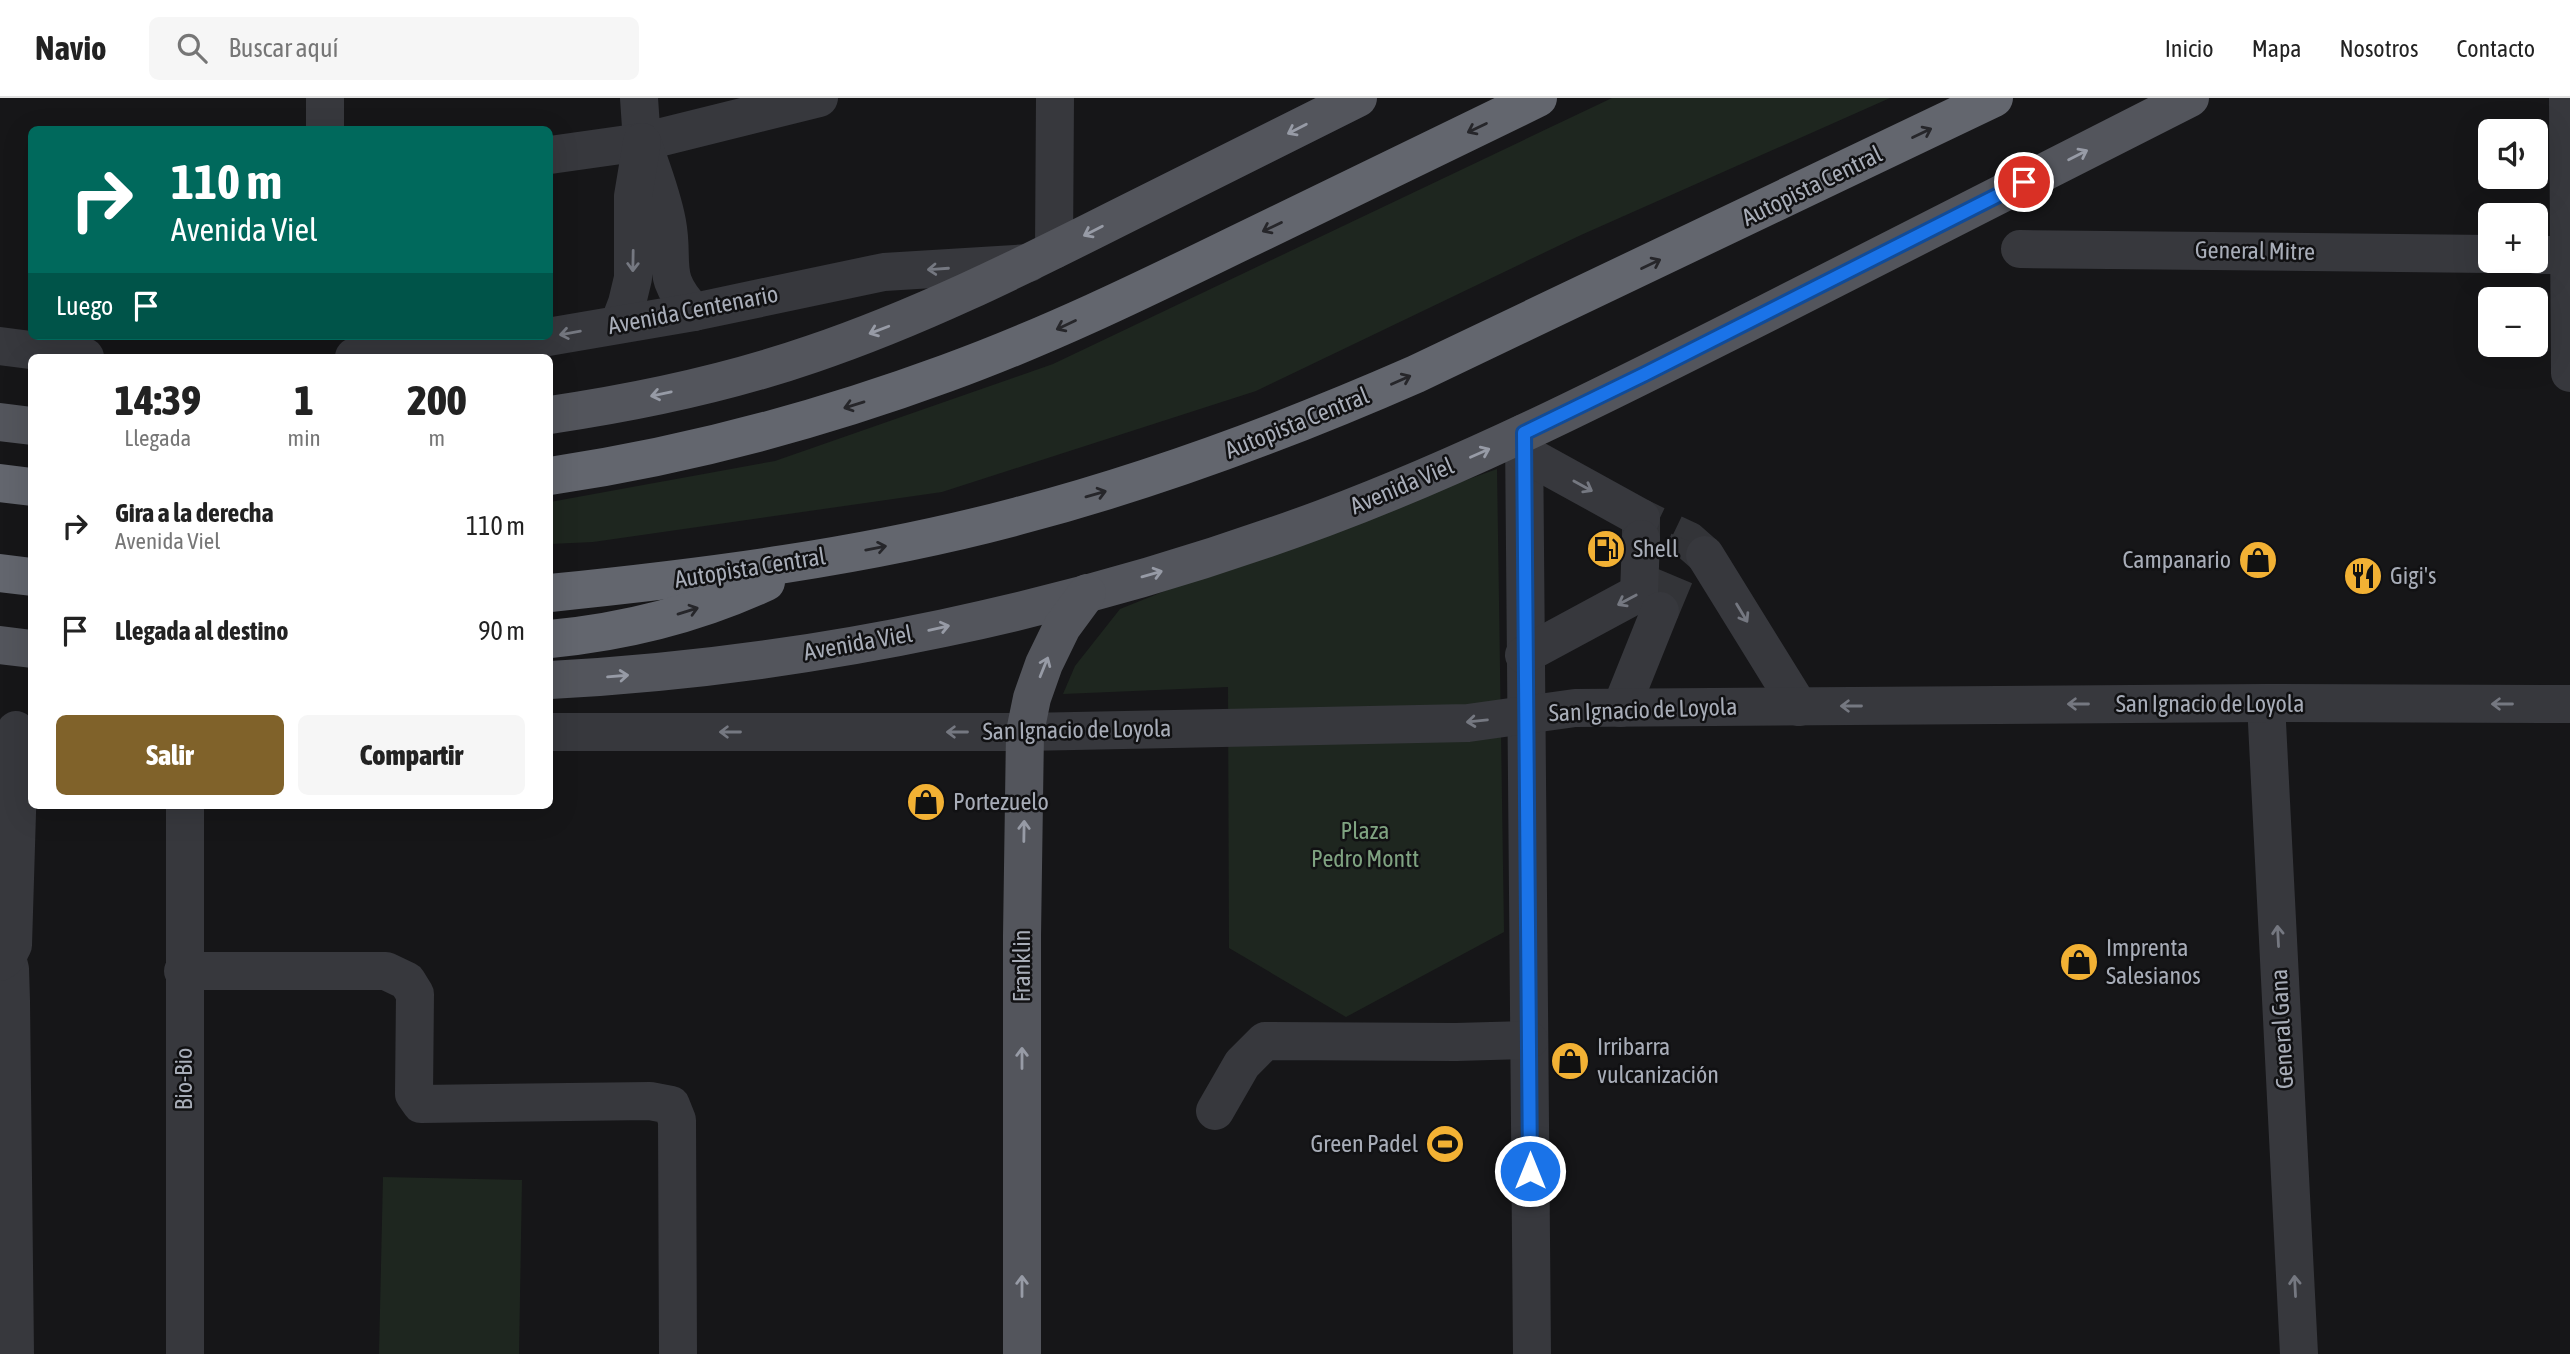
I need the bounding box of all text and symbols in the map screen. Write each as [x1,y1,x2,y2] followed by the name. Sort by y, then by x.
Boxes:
[149,17,639,80] search box
[35,29,107,67] text: Navio
[173,29,211,67] icon: search
[229,33,338,63] text: Buscar aquí
[2165,35,2214,62] text: Inicio
[2252,35,2301,62] text: Mapa
[2339,35,2418,62] text: Nosotros
[2456,35,2535,62] text: Contacto
[2478,119,2548,357] map controls
[2478,119,2548,189] button: sound
[1467,121,1488,135] one-way arrow
[1287,122,1308,136] one-way arrow
[1911,126,1932,139] one-way arrow
[1737,140,1887,231] street label: Autopista Central
[2067,147,2087,161] one-way arrow
[1994,152,2054,212] pin
[171,153,282,209] text: 110 m
[56,154,147,245] icon: right
[2005,163,2043,201] icon: arrive
[2478,203,2548,273] button: +
[171,211,317,248] text: Avenida Viel
[1262,221,1283,234] one-way arrow
[1083,224,1104,238] one-way arrow
[2195,236,2315,265] street label: General Mitre
[626,249,640,272] one-way arrow
[1640,256,1661,270] one-way arrow
[928,263,950,276] one-way arrow
[605,280,780,339] street label: Avenida Centenario
[127,287,165,325] icon: arrive
[2478,287,2548,357] button: −
[56,291,113,321] text: Luego
[1056,319,1078,332] one-way arrow
[868,325,890,337] one-way arrow
[559,327,582,340] one-way arrow
[1390,373,1411,386] one-way arrow
[115,376,201,424] text: 14:39
[294,376,314,424] text: 1
[407,376,466,424] text: 200
[1221,381,1373,464] street label: Autopista Central
[650,388,673,402] one-way arrow
[843,399,865,412] one-way arrow
[124,425,191,451] text: Llegada
[288,425,321,451] text: min
[429,425,445,451] text: m
[1469,445,1490,458] one-way arrow
[1346,451,1458,519] street label: Avenida Viel
[1572,480,1593,493] one-way arrow
[1085,486,1107,499] one-way arrow
[115,498,274,528] text: Gira a la derecha
[56,507,94,545] icon: right
[466,511,525,541] text: 110 m
[115,528,220,554] text: Avenida Viel
[1585,528,1627,570] fuel station icon: Shell
[1633,535,1679,562] place label: Shell
[2237,539,2279,581] shop icon: Campanario
[864,541,887,554] one-way arrow
[673,542,828,593] street label: Autopista Central
[2123,546,2231,573] place label: Campanario
[2342,555,2384,597] restaurant icon: Gigi's
[2390,562,2437,589] place label: Gigi's
[1141,567,1163,580] one-way arrow
[1617,594,1638,607] one-way arrow
[1736,602,1750,622] one-way arrow
[677,603,699,616] one-way arrow
[56,612,94,650] icon: arrive
[115,616,288,646] text: Llegada al destino
[478,616,525,646] text: 90 m
[801,620,915,665] street label: Avenida Viel
[927,621,950,634] one-way arrow
[1038,656,1051,678] one-way arrow
[606,669,628,682] one-way arrow
[2116,690,2304,717] street label: San Ignacio de Loyola
[1548,693,1738,726] street label: San Ignacio de Loyola
[2491,697,2514,711] one-way arrow
[2067,698,2090,711] one-way arrow
[1840,699,1863,713] one-way arrow
[982,714,1172,745] street label: San Ignacio de Loyola
[56,715,284,795] button: Salir
[298,715,525,795] button: Compartir
[1466,715,1489,728] one-way arrow
[718,725,741,739] one-way arrow
[946,725,969,739] one-way arrow
[905,781,947,823] shop icon: Portezuelo
[953,788,1049,815] place label: Portezuelo
[1311,817,1419,872] park label: Plaza Pedro Montt
[1017,820,1031,843] one-way arrow
[2271,925,2284,948] one-way arrow
[1008,930,1035,1002] street label: Franklin
[2106,934,2201,989] place label: Imprenta Salesianos
[2058,941,2100,983] shop icon: Imprenta Salesianos
[2265,968,2298,1090] street label: General Gana
[1597,1033,1719,1088] place label: Irribarra vulcanización
[1549,1040,1591,1082] shop icon: Irribarra vulcanización
[1015,1047,1029,1070] one-way arrow
[170,1048,197,1110] street label: Bio-Bio
[1424,1123,1466,1165] sports icon: Green Padel
[1311,1130,1419,1157] place label: Green Padel
[1493,1134,1567,1208] position arrow
[1015,1275,1029,1298] one-way arrow
[2289,1275,2302,1298] one-way arrow

